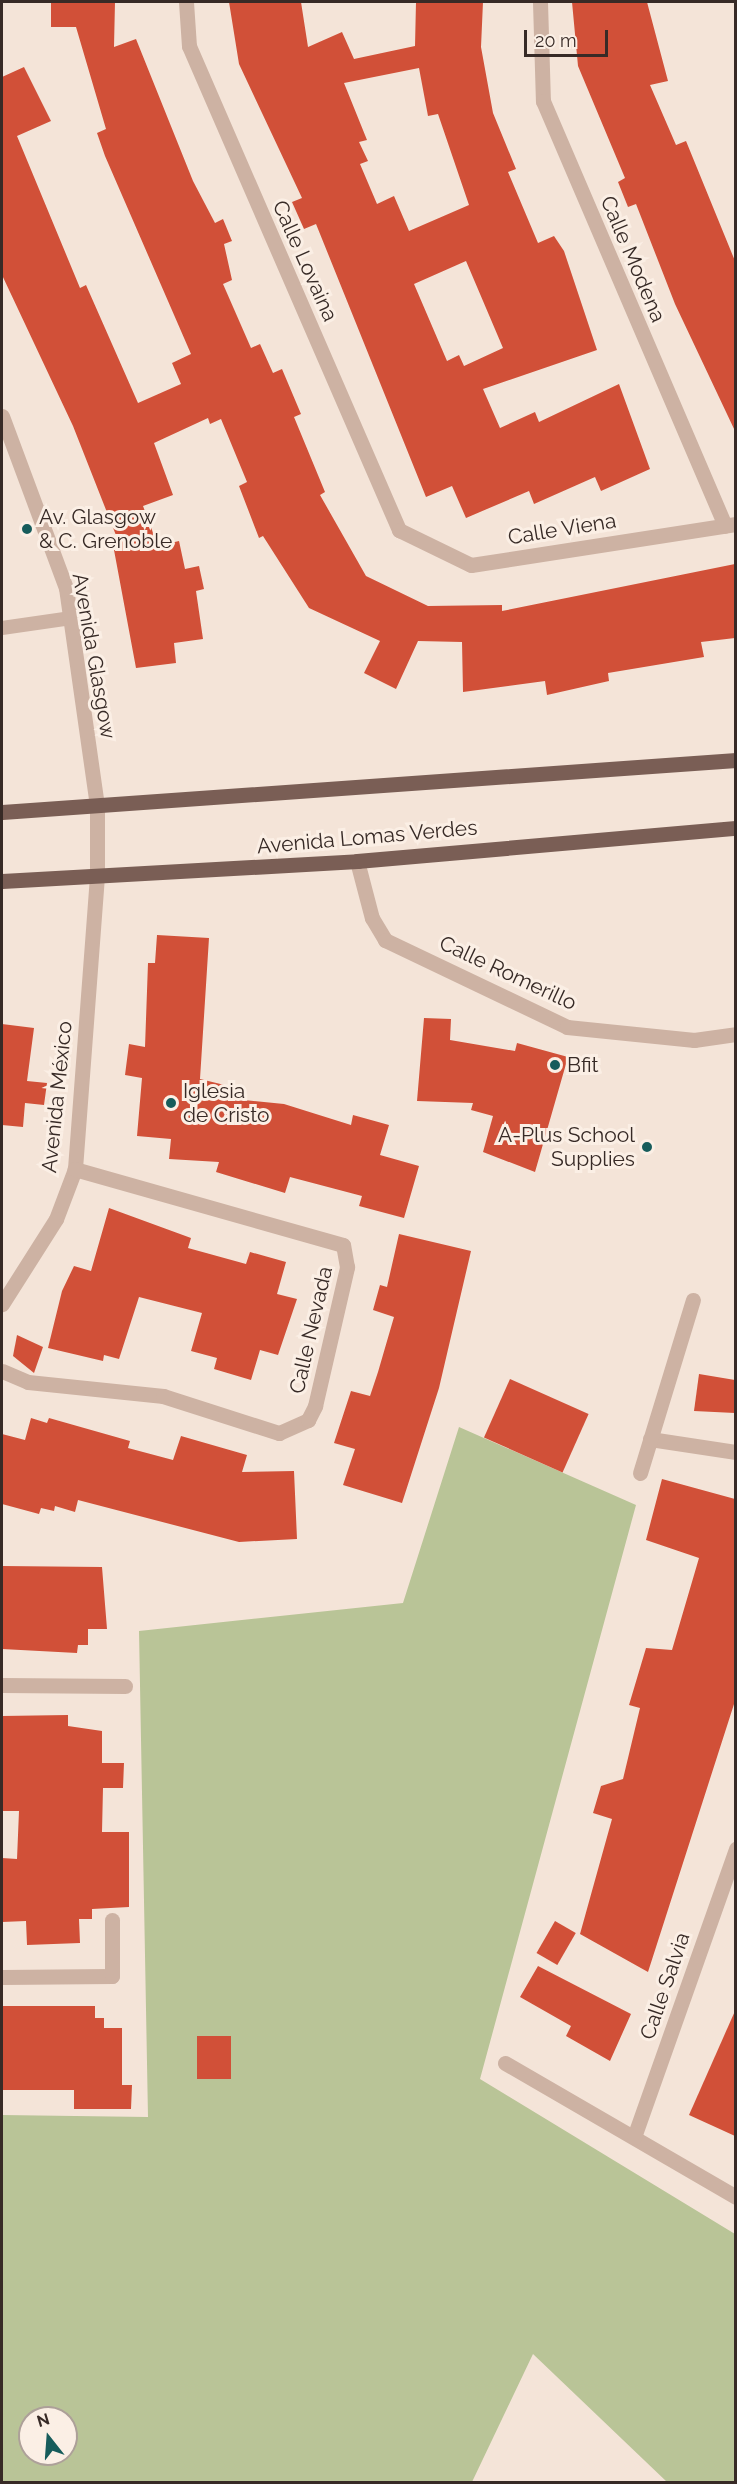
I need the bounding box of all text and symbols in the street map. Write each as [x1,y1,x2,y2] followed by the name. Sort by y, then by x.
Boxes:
[527,18,611,56] scale bar
[535,30,577,51] text: 20 m
[595,192,671,326] street label: Calle Modena
[267,197,343,325] street label: Calle Lovaina
[39,504,172,554] place label: Av. Glasgow & C. Grenoble
[506,508,618,550] street label: Calle Viena
[20,522,34,536] marker: Av. Glasgow & C. Grenoble
[67,571,121,741] street label: Avenida Glasgow
[255,815,479,859] street label: Avenida Lomas Verdes
[435,930,581,1016] street label: Calle Romerillo
[36,1020,78,1174] street label: Avenida México
[567,1052,599,1078] place label: Bfit
[548,1058,562,1072] marker: Bfit
[183,1078,270,1128] place label: Iglesia de Cristo
[164,1096,178,1110] marker: Iglesia de Cristo
[498,1122,635,1172] place label: A-Plus School Supplies
[640,1140,654,1154] marker: A-Plus School Supplies
[284,1264,338,1396] street label: Calle Nevada
[635,1929,695,2043] street label: Calle Salvia
[18,2406,78,2466] north arrow
[35,2409,52,2431] text: N

